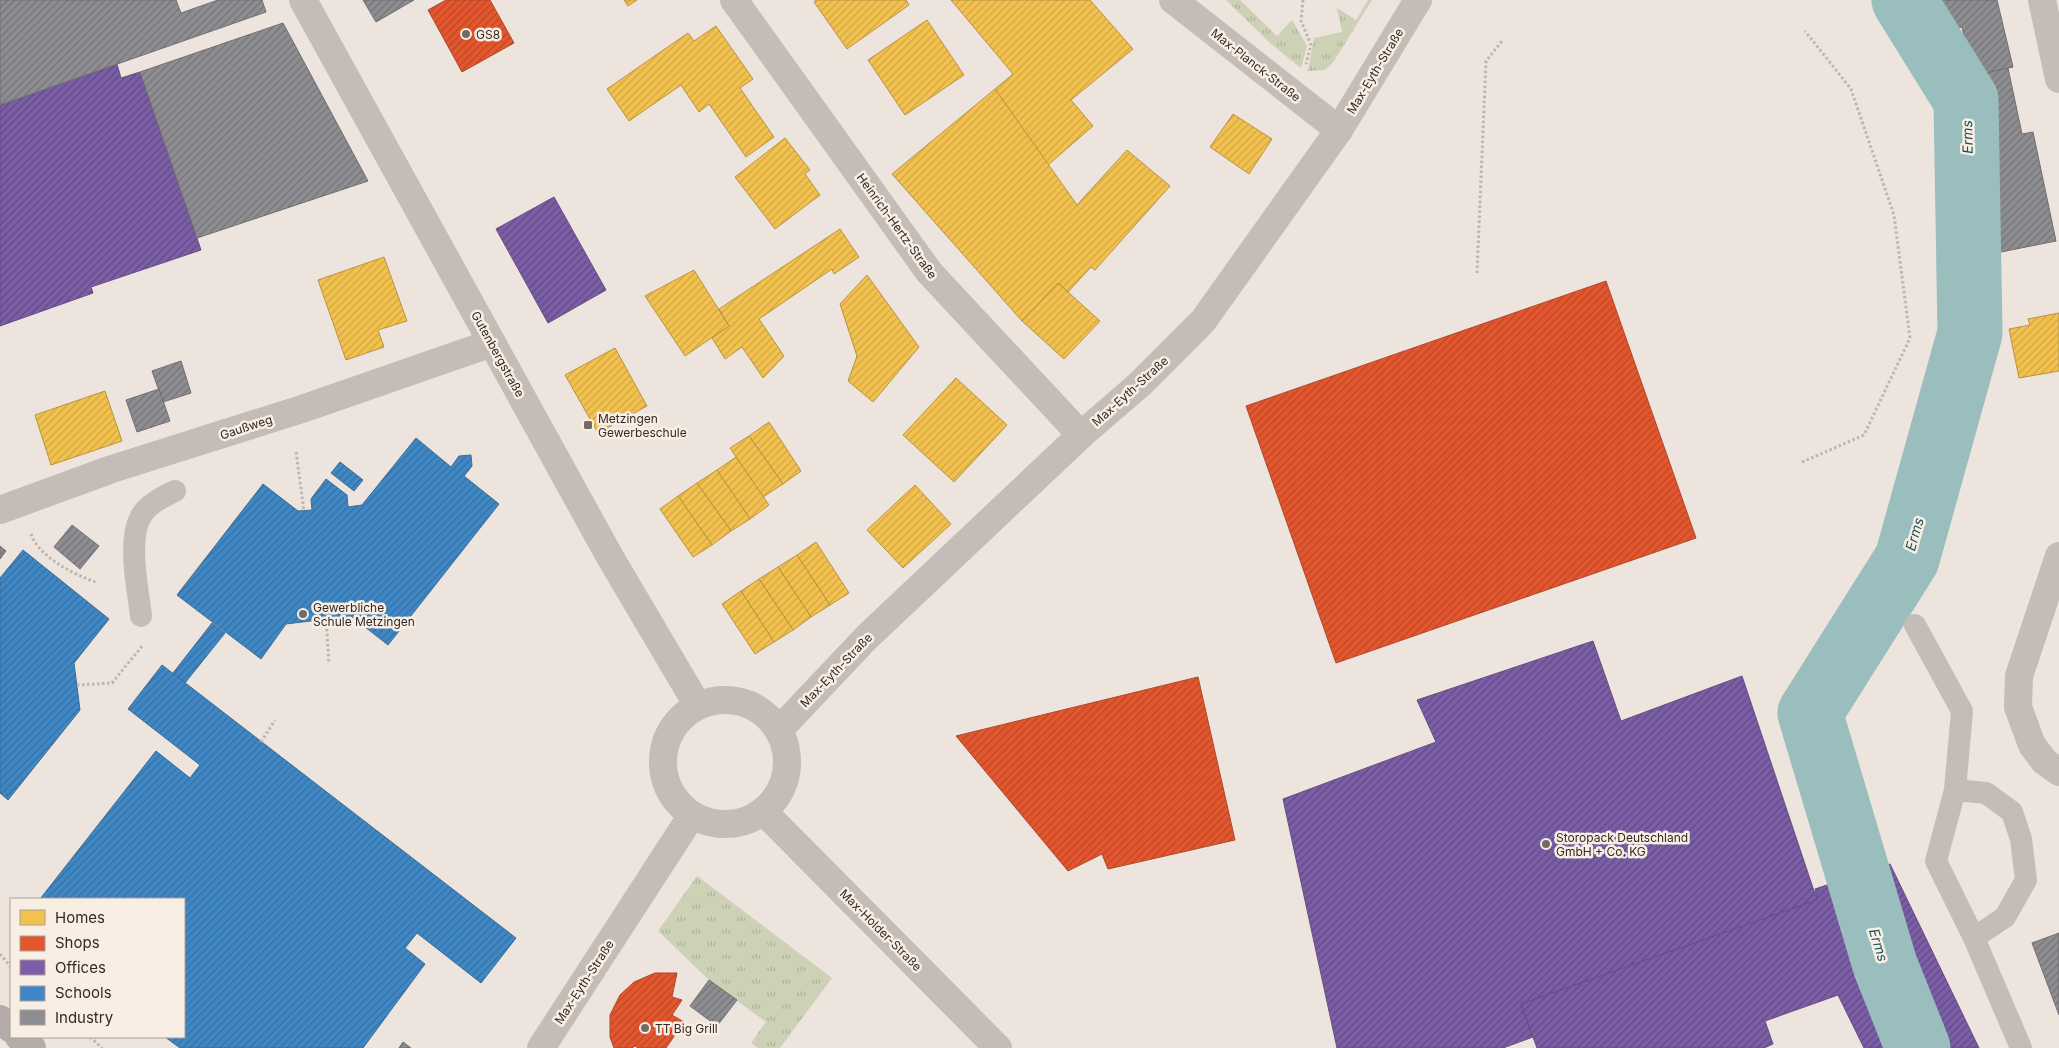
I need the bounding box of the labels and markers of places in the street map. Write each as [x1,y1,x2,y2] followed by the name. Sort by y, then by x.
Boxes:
[476,27,500,42] place label: GS8
[460,28,472,40] marker: GS8
[598,411,687,440] place label: Metzingen Gewerbeschule
[582,419,594,431] marker: Metzingen Gewerbeschule
[313,600,415,629] place label: Gewerbliche Schule Metzingen
[297,608,309,620] marker: Gewerbliche Schule Metzingen
[1556,830,1688,859] place label: Storopack Deutschland GmbH + Co. KG
[1540,838,1552,850] marker: Storopack Deutschland GmbH + Co. KG
[655,1021,718,1036] place label: TT Big Grill
[639,1022,651,1034] marker: TT Big Grill

